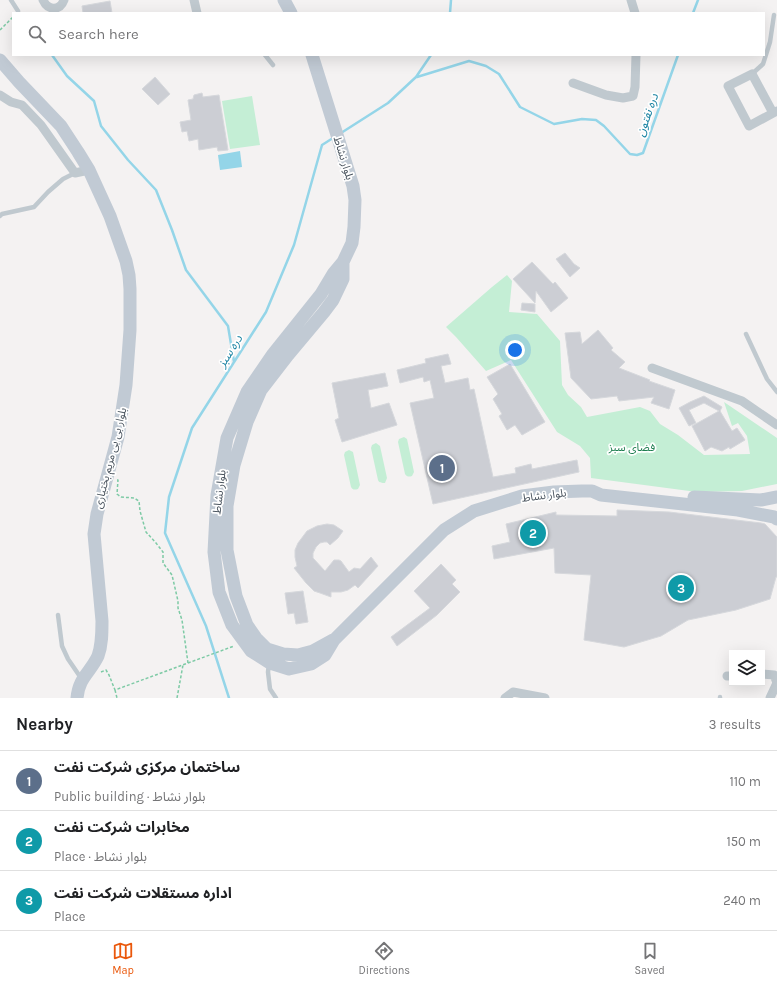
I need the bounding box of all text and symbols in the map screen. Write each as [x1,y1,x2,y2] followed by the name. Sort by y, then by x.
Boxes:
[12,12,765,56] search box
[26,23,48,45] icon: search
[58,25,139,43] text: Search here
[633,91,661,138] water label: دره نفتون
[331,135,356,182] street label: بلوار نشاط
[214,332,245,371] water label: دره سبز
[505,340,525,360] your location
[92,406,131,510] street label: بلوار بی بی مریم بختیاری
[608,441,655,454] park label: فضای سبز
[429,453,455,483] pin: 1
[210,469,229,515] street label: بلوار نشاط
[521,486,567,505] street label: بلوار نشاط
[520,518,546,548] pin: 2
[668,573,694,603] pin: 3
[729,650,765,686] map controls
[729,650,765,686] button: layers
[16,714,73,734] text: Nearby
[709,717,761,732] text: 3 results
[54,758,240,776] text: ساختمان مرکزی شرکت نفت
[27,774,31,789] text: 1
[729,774,761,789] text: 110 m
[54,789,206,804] text: Public building · بلوار نشاط
[54,818,190,836] text: مخابرات شرکت نفت
[25,834,33,849] text: 2
[726,834,761,849] text: 150 m
[54,849,147,864] text: Place · بلوار نشاط
[54,884,232,902] text: اداره مستقلات شرکت نفت
[25,893,33,908] text: 3
[723,893,761,908] text: 240 m
[54,909,85,924] text: Place
[112,940,134,977] tab: Map
[358,940,410,977] tab: Directions
[634,940,665,977] tab: Saved

